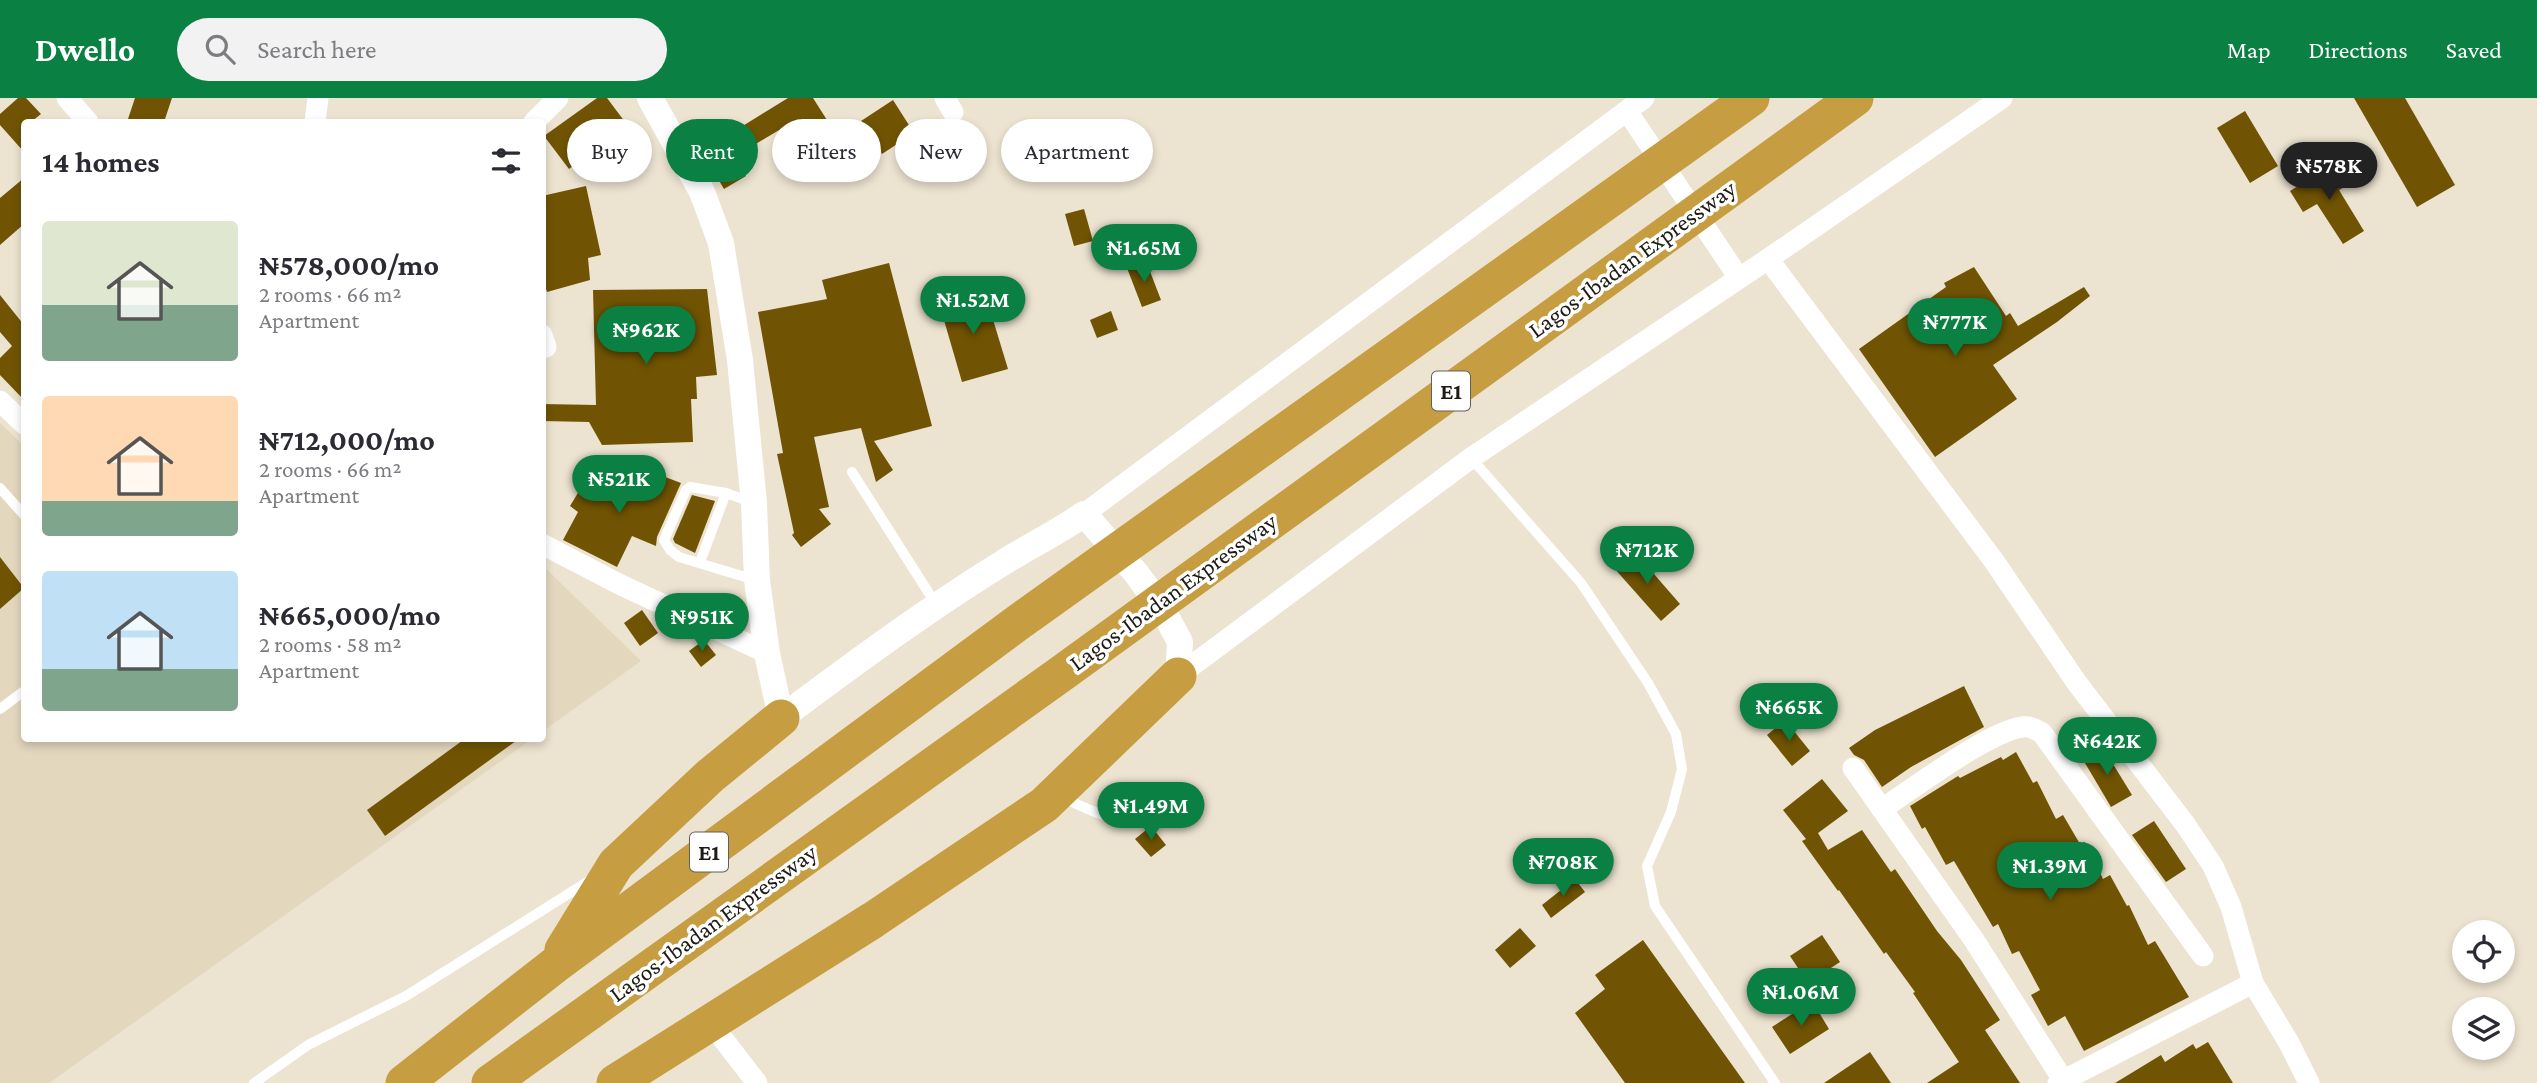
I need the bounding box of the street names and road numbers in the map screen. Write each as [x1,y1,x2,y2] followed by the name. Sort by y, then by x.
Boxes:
[1523,174,1741,343] street label: Lagos-Ibadan Expressway
[1432,372,1470,410] road number: E1
[1064,507,1282,676] street label: Lagos-Ibadan Expressway
[690,832,728,872] road number: E1
[604,838,822,1007] street label: Lagos-Ibadan Expressway

